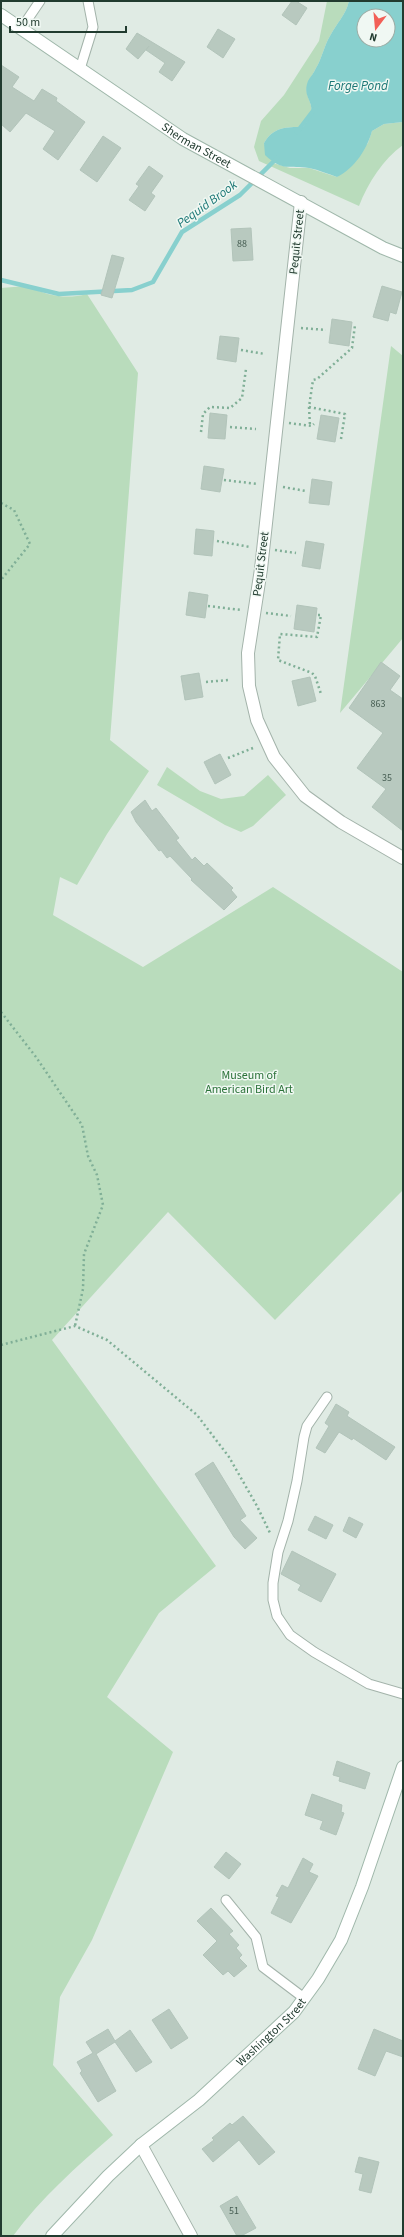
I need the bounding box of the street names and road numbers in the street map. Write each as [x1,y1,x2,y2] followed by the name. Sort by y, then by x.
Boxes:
[158,118,234,172] street label: Sherman Street
[285,209,309,275] street label: Pequit Street
[249,531,273,597] street label: Pequit Street
[232,1994,310,2070] street label: Washington Street

